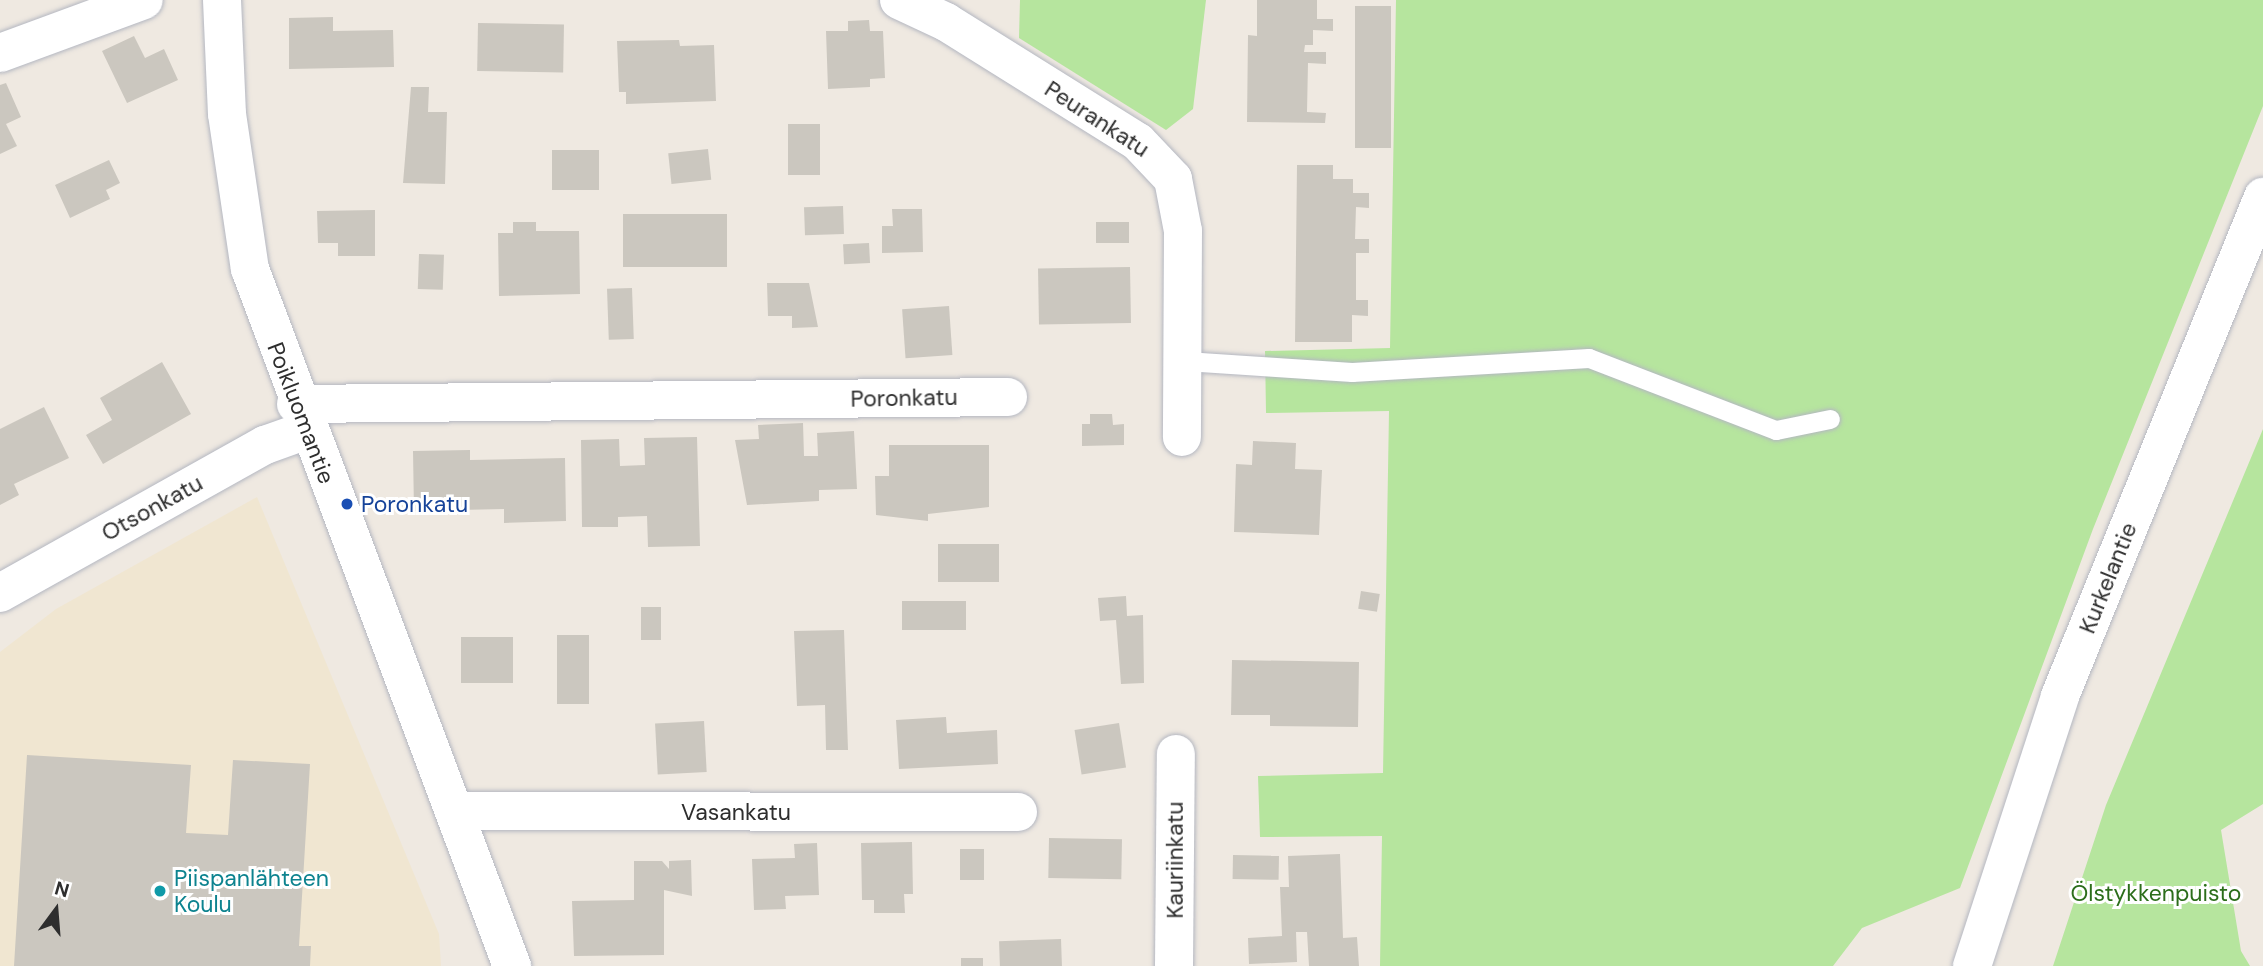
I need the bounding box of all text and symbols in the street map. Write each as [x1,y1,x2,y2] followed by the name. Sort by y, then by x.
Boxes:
[1040,75,1154,163] street label: Peurankatu
[261,338,341,488] street label: Poikluomantie
[850,383,958,413] street label: Poronkatu
[97,469,207,547] street label: Otsonkatu
[361,490,468,518] place label: Poronkatu
[339,496,355,512] marker: Poronkatu
[2073,519,2143,637] street label: Kurkelantie
[681,798,791,826] street label: Vasankatu
[1161,801,1189,919] street label: Kauriinkatu
[174,864,329,918] place label: Piispanlähteen Koulu
[21,875,91,945] north arrow
[52,875,72,903] text: N
[2071,879,2241,907] park label: Ölstykkenpuisto
[152,883,168,899] marker: Piispanlähteen Koulu

